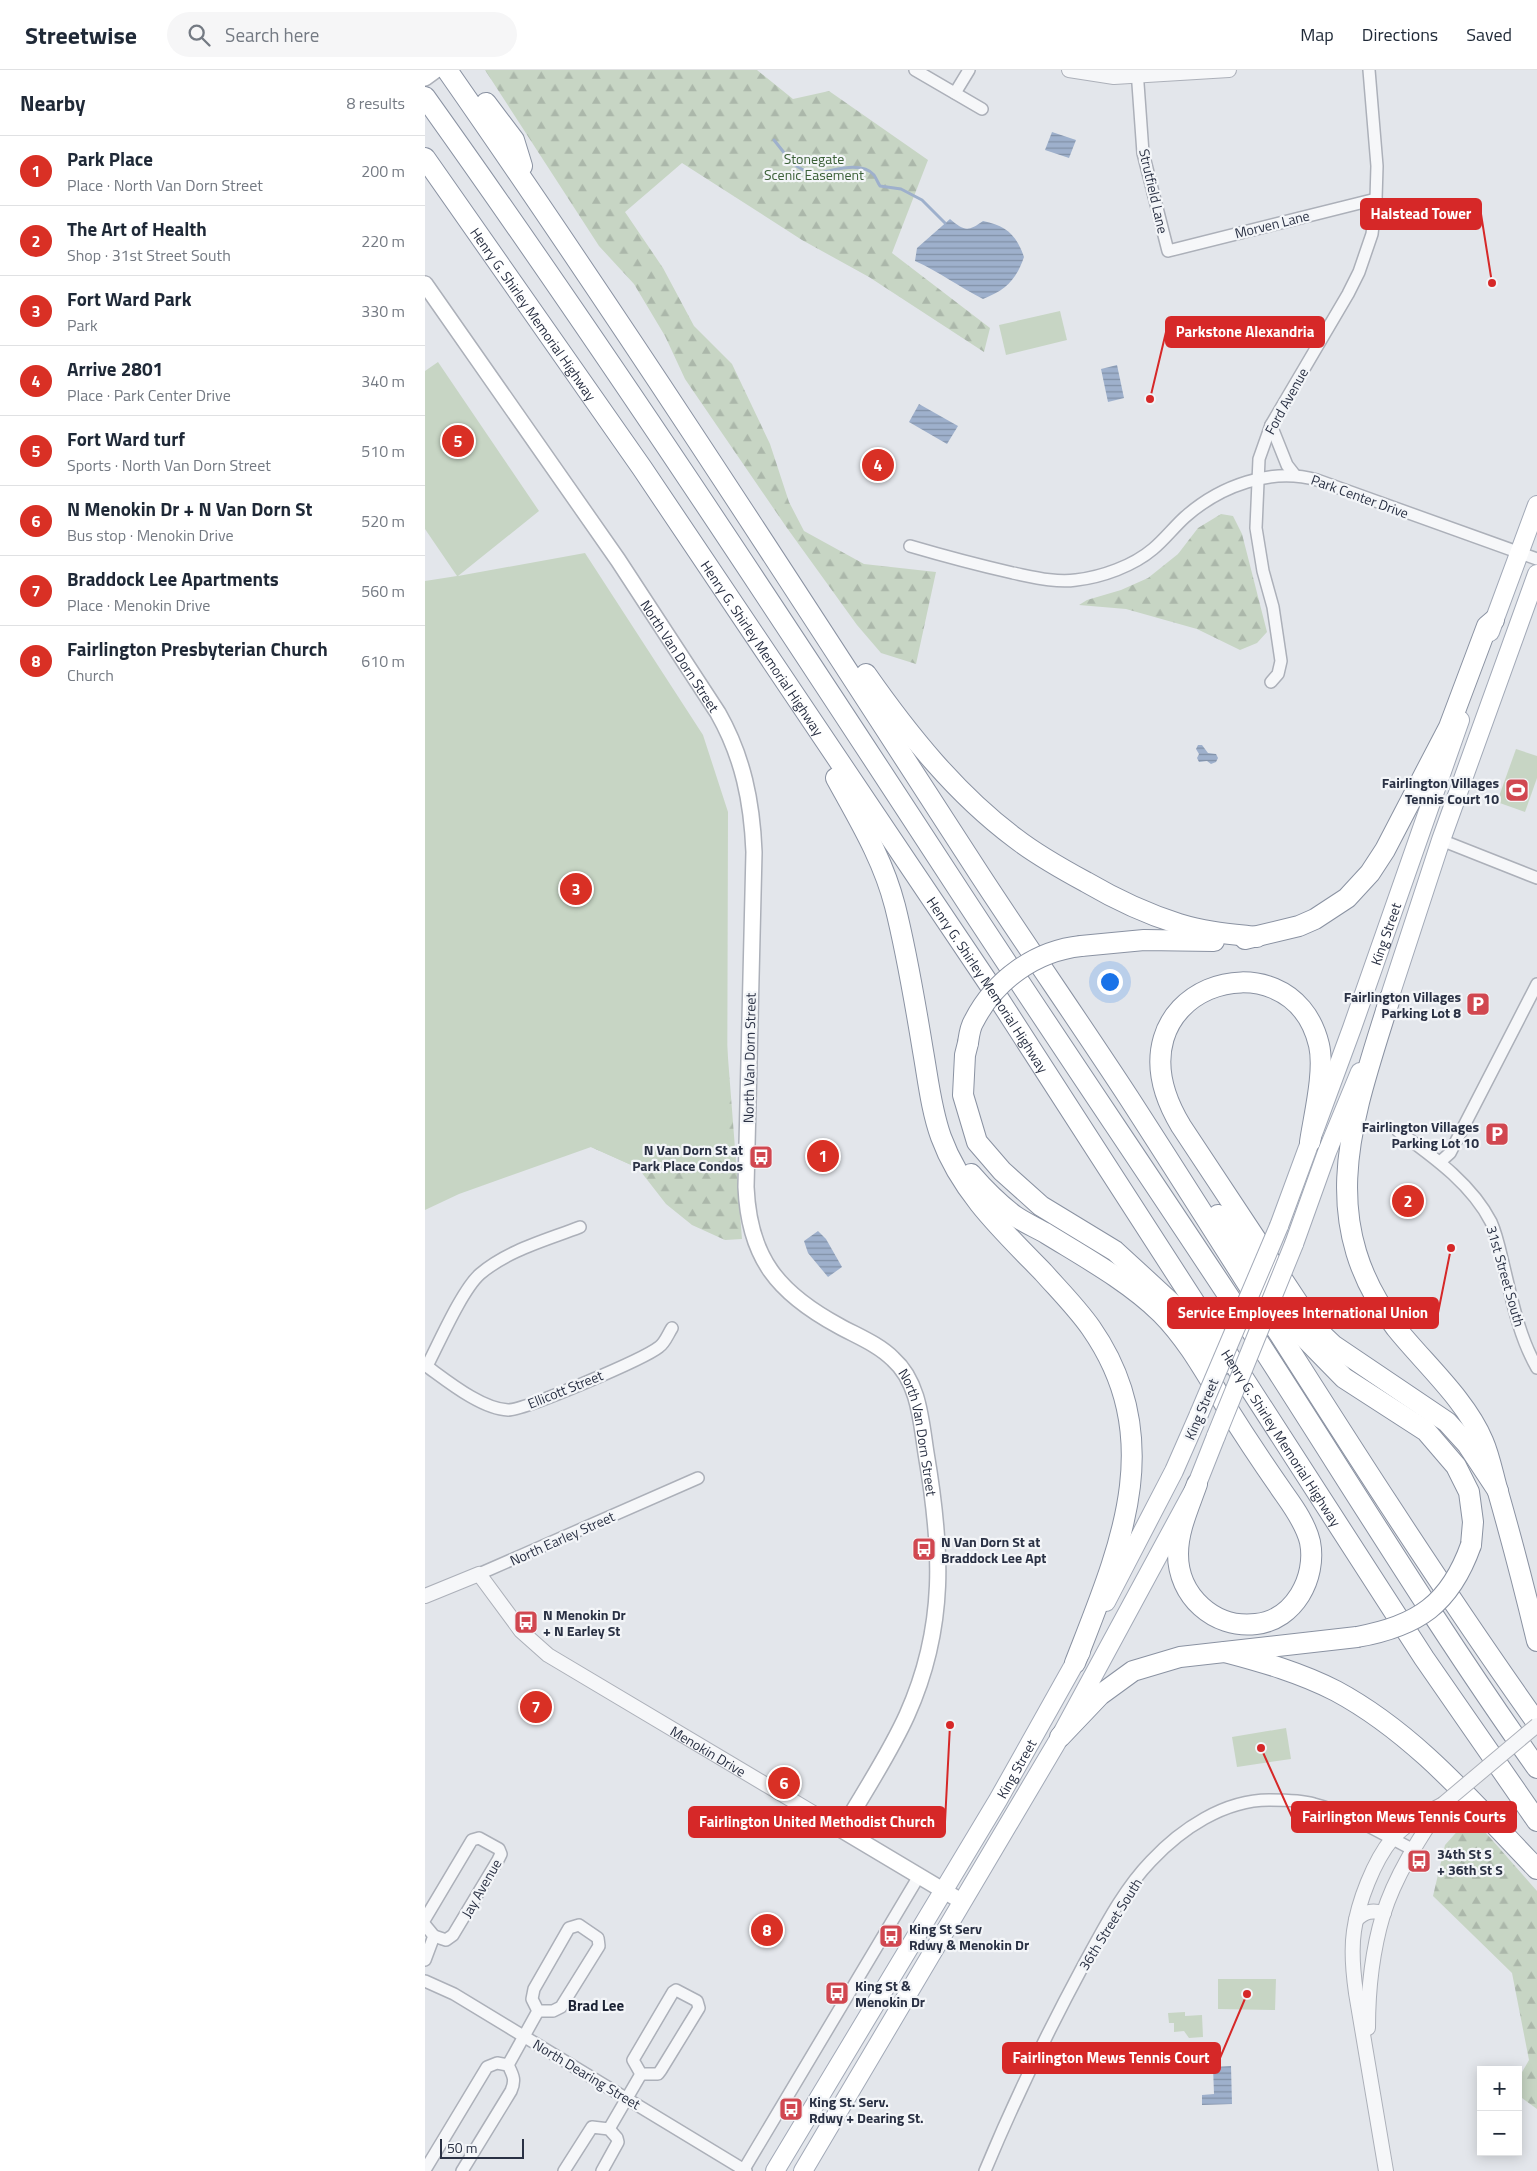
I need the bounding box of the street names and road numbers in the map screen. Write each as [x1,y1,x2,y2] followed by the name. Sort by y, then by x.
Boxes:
[1134,147,1174,235] street label: Strutfield Lane
[1232,205,1312,243] street label: Morven Lane
[466,223,602,405] street label: Henry G. Shirley Memorial Highway
[1259,364,1313,438] street label: Ford Avenue
[1308,469,1412,523] street label: Park Center Drive
[696,556,830,740] street label: Henry G. Shirley Memorial Highway
[636,595,725,716] street label: North Van Dorn Street
[922,892,1054,1077] street label: Henry G. Shirley Memorial Highway
[1364,899,1406,968] street label: King Street
[737,993,761,1123] street label: North Van Dorn Street
[1482,1223,1530,1329] street label: 31st Street South
[1217,1345,1347,1530] street label: Henry G. Shirley Memorial Highway
[524,1364,606,1414] street label: Ellicott Street
[894,1364,943,1497] street label: North Van Dorn Street
[1179,1375,1223,1443] street label: King Street
[506,1505,618,1571] street label: North Earley Street
[667,1720,750,1781] street label: Menokin Drive
[991,1735,1041,1802] street label: King Street
[456,1855,506,1921] street label: Jay Avenue
[1073,1874,1147,1974] street label: 36th Street South
[529,2034,645,2114] street label: North Dearing Street

